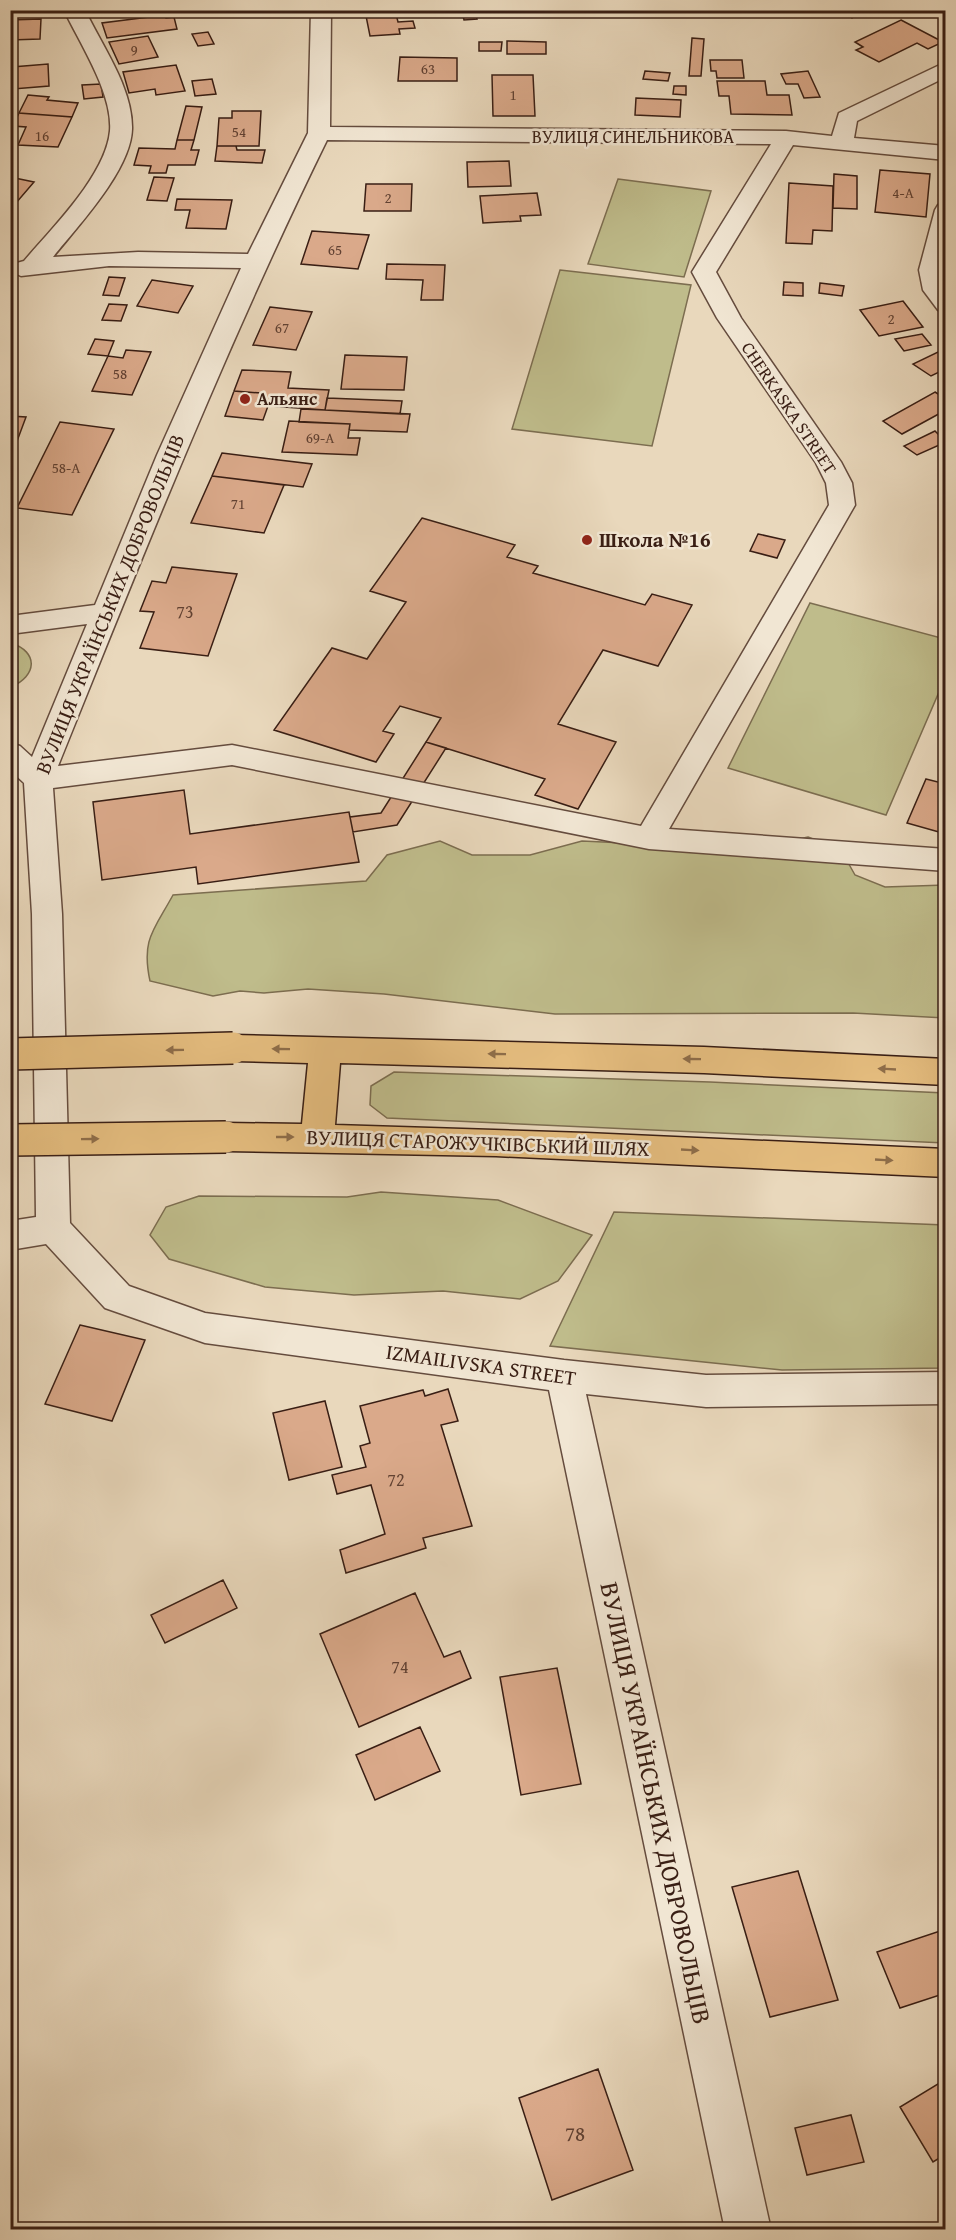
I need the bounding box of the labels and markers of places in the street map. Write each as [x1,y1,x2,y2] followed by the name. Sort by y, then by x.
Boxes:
[257,385,317,412] place label: Альянс
[238,392,252,406] marker: Альянс
[599,524,711,555] place label: Школа №16
[580,533,594,547] marker: Школа №16

